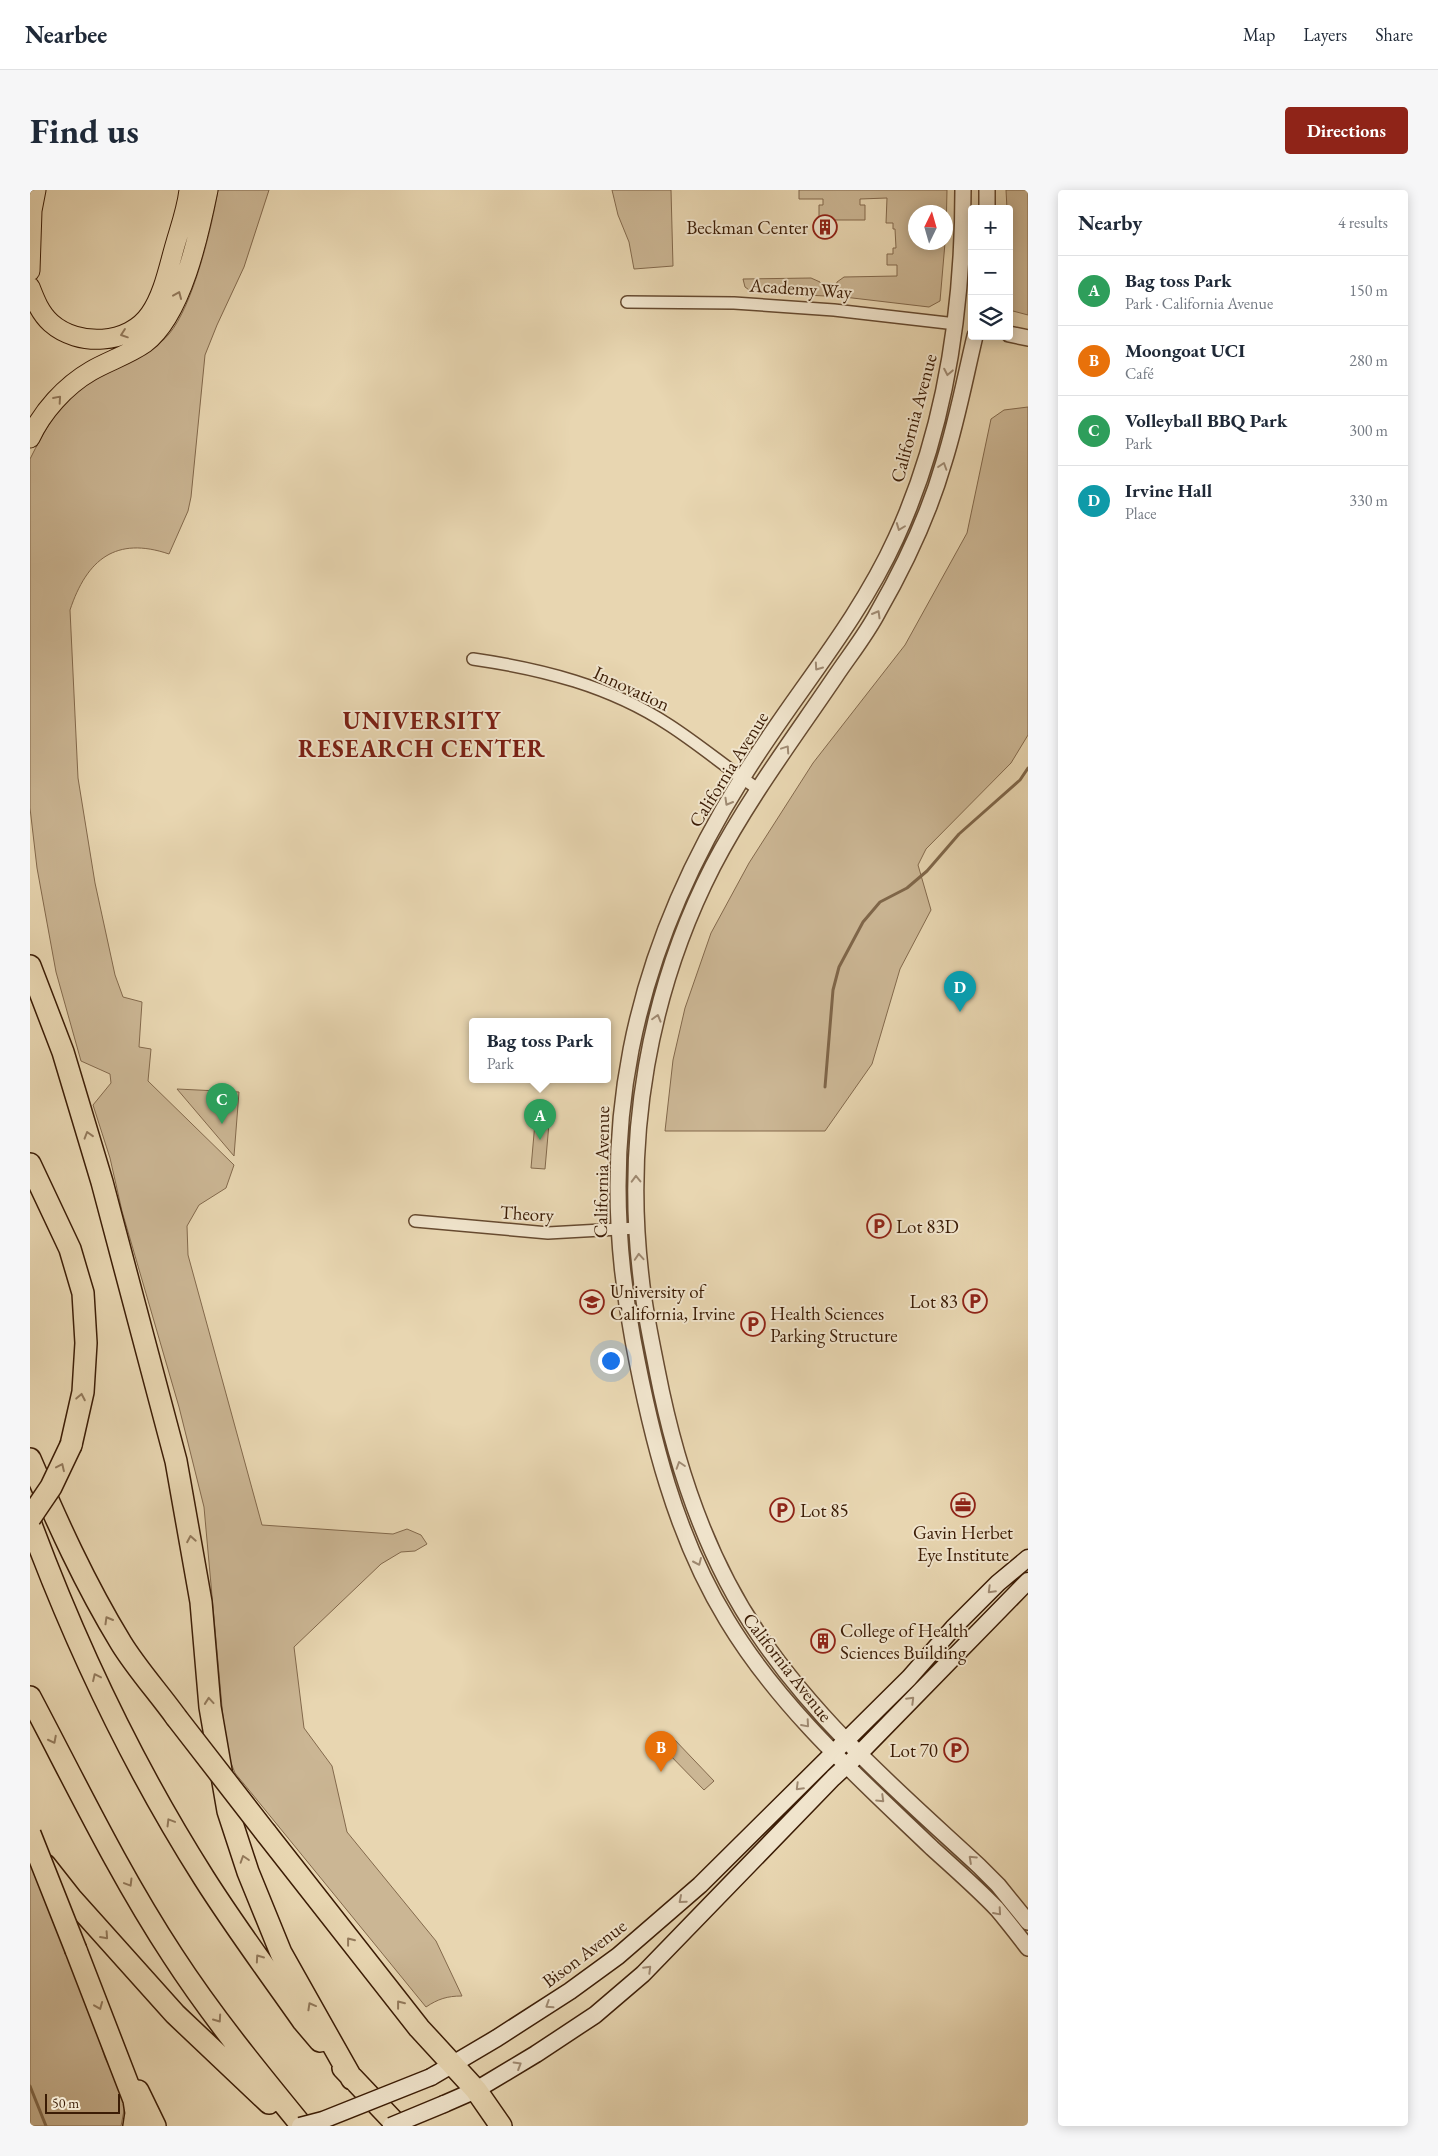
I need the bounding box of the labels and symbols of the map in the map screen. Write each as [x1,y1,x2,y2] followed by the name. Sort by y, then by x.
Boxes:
[908,205,953,250] north arrow
[812,214,838,240] building icon: Beckman Center
[686,215,809,240] place label: Beckman Center
[748,272,854,305] street label: Academy Way
[171,291,182,300] one-way arrow
[121,328,129,338] one-way arrow
[884,351,943,485] street label: California Avenue
[943,368,953,377] one-way arrow
[52,395,61,404] one-way arrow
[937,462,947,471] one-way arrow
[896,523,906,531] one-way arrow
[870,611,880,620] one-way arrow
[590,660,674,717] street label: Innovation
[815,661,824,671] one-way arrow
[298,705,546,764] district label: UNIVERSITY RESEARCH CENTER
[683,707,774,832] street label: California Avenue
[780,745,789,755] one-way arrow
[724,797,734,806] one-way arrow
[944,971,976,1012] pin: D
[651,1015,661,1023] one-way arrow
[206,1083,238,1124] pin: C
[524,1099,556,1140] pin: A
[588,1106,615,1238] street label: California Avenue
[83,1131,93,1140] one-way arrow
[631,1175,641,1182] one-way arrow
[499,1200,555,1227] street label: Theory
[866,1213,892,1239] parking icon: Lot 83D
[896,1214,959,1239] place label: Lot 83D
[634,1252,645,1260] one-way arrow
[610,1279,735,1326] place label: University of California, Irvine
[962,1288,988,1314] parking icon: Lot 83
[579,1289,605,1315] school or university icon: University of California, Irvine
[909,1289,958,1314] place label: Lot 83
[770,1301,898,1348] place label: Health Sciences Parking Structure
[740,1311,766,1337] parking icon: Health Sciences Parking Structure
[598,1348,624,1374] your location
[76,1393,86,1402] one-way arrow
[676,1461,686,1470] one-way arrow
[54,1463,65,1472] one-way arrow
[950,1492,976,1518] office icon: Gavin Herbet Eye Institute
[769,1497,795,1523] parking icon: Lot 85
[800,1498,849,1523] place label: Lot 85
[913,1520,1013,1567] place label: Gavin Herbet Eye Institute
[187,1535,197,1544] one-way arrow
[691,1557,702,1566] one-way arrow
[988,1584,997,1593] one-way arrow
[737,1608,838,1727] street label: California Avenue
[104,1616,114,1625] one-way arrow
[840,1618,969,1665] place label: College of Health Sciences Building
[810,1628,836,1654] building icon: College of Health Sciences Building
[91,1673,102,1682] one-way arrow
[204,1696,215,1704] one-way arrow
[905,1697,914,1706] one-way arrow
[801,1718,810,1727] one-way arrow
[645,1731,677,1772] pin: B
[47,1735,57,1744] one-way arrow
[943,1737,969,1763] parking icon: Lot 70
[889,1738,938,1763] place label: Lot 70
[796,1782,805,1791] one-way arrow
[876,1793,885,1802] one-way arrow
[167,1818,177,1827] one-way arrow
[239,1855,249,1864] one-way arrow
[969,1856,978,1865] one-way arrow
[123,1878,133,1887] one-way arrow
[679,1894,688,1903] one-way arrow
[993,1906,1002,1915] one-way arrow
[537,1913,632,1993] street label: Bison Avenue
[100,1931,109,1940] one-way arrow
[347,1937,356,1946] one-way arrow
[256,1954,265,1963] one-way arrow
[642,1966,651,1975] one-way arrow
[545,1998,554,2008] one-way arrow
[93,2001,103,2010] one-way arrow
[397,2001,405,2010] one-way arrow
[308,2003,318,2012] one-way arrow
[212,2013,221,2023] one-way arrow
[512,2062,521,2072] one-way arrow
[45,2091,120,2114] scale bar

